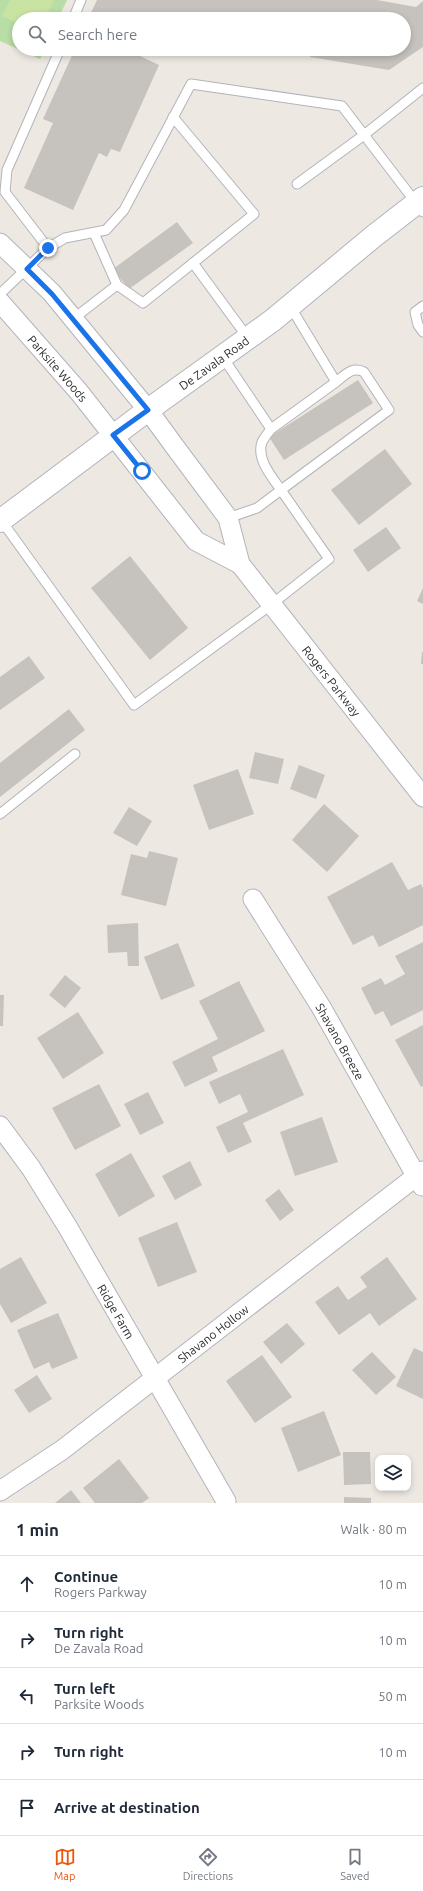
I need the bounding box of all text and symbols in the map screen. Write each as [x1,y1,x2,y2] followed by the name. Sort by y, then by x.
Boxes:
[12,12,411,56] search box
[26,23,48,45] icon: search
[58,26,137,43] text: Search here
[39,239,57,257] route end
[26,333,90,404] street label: Parksite Woods
[176,333,251,392] street label: De Zavala Road
[133,462,151,480] route start
[300,643,363,719] street label: Rogers Parkway
[314,1001,367,1082] street label: Shavano Breeze
[96,1282,137,1341] street label: Ridge Farm
[175,1302,251,1365] street label: Shavano Hollow
[375,1455,411,1491] map controls
[375,1455,411,1491] button: layers
[16,1520,59,1539] text: 1 min
[341,1522,407,1536] text: Walk · 80 m
[54,1568,118,1585] text: Continue
[16,1573,38,1595] icon: ahead
[378,1577,407,1591] text: 10 m
[54,1585,147,1599] text: Rogers Parkway
[54,1624,124,1641] text: Turn right
[16,1629,38,1651] icon: right
[378,1633,407,1647] text: 10 m
[54,1641,143,1655] text: De Zavala Road
[54,1680,115,1697] text: Turn left
[16,1685,38,1707] icon: left
[378,1689,407,1703] text: 50 m
[54,1697,144,1711] text: Parksite Woods
[16,1741,38,1763] icon: right
[54,1743,124,1760] text: Turn right
[378,1745,407,1759] text: 10 m
[16,1797,38,1819] icon: arrive
[54,1799,200,1816] text: Arrive at destination
[54,1846,76,1882] tab: Map
[183,1846,233,1882] tab: Directions
[340,1846,369,1882] tab: Saved

